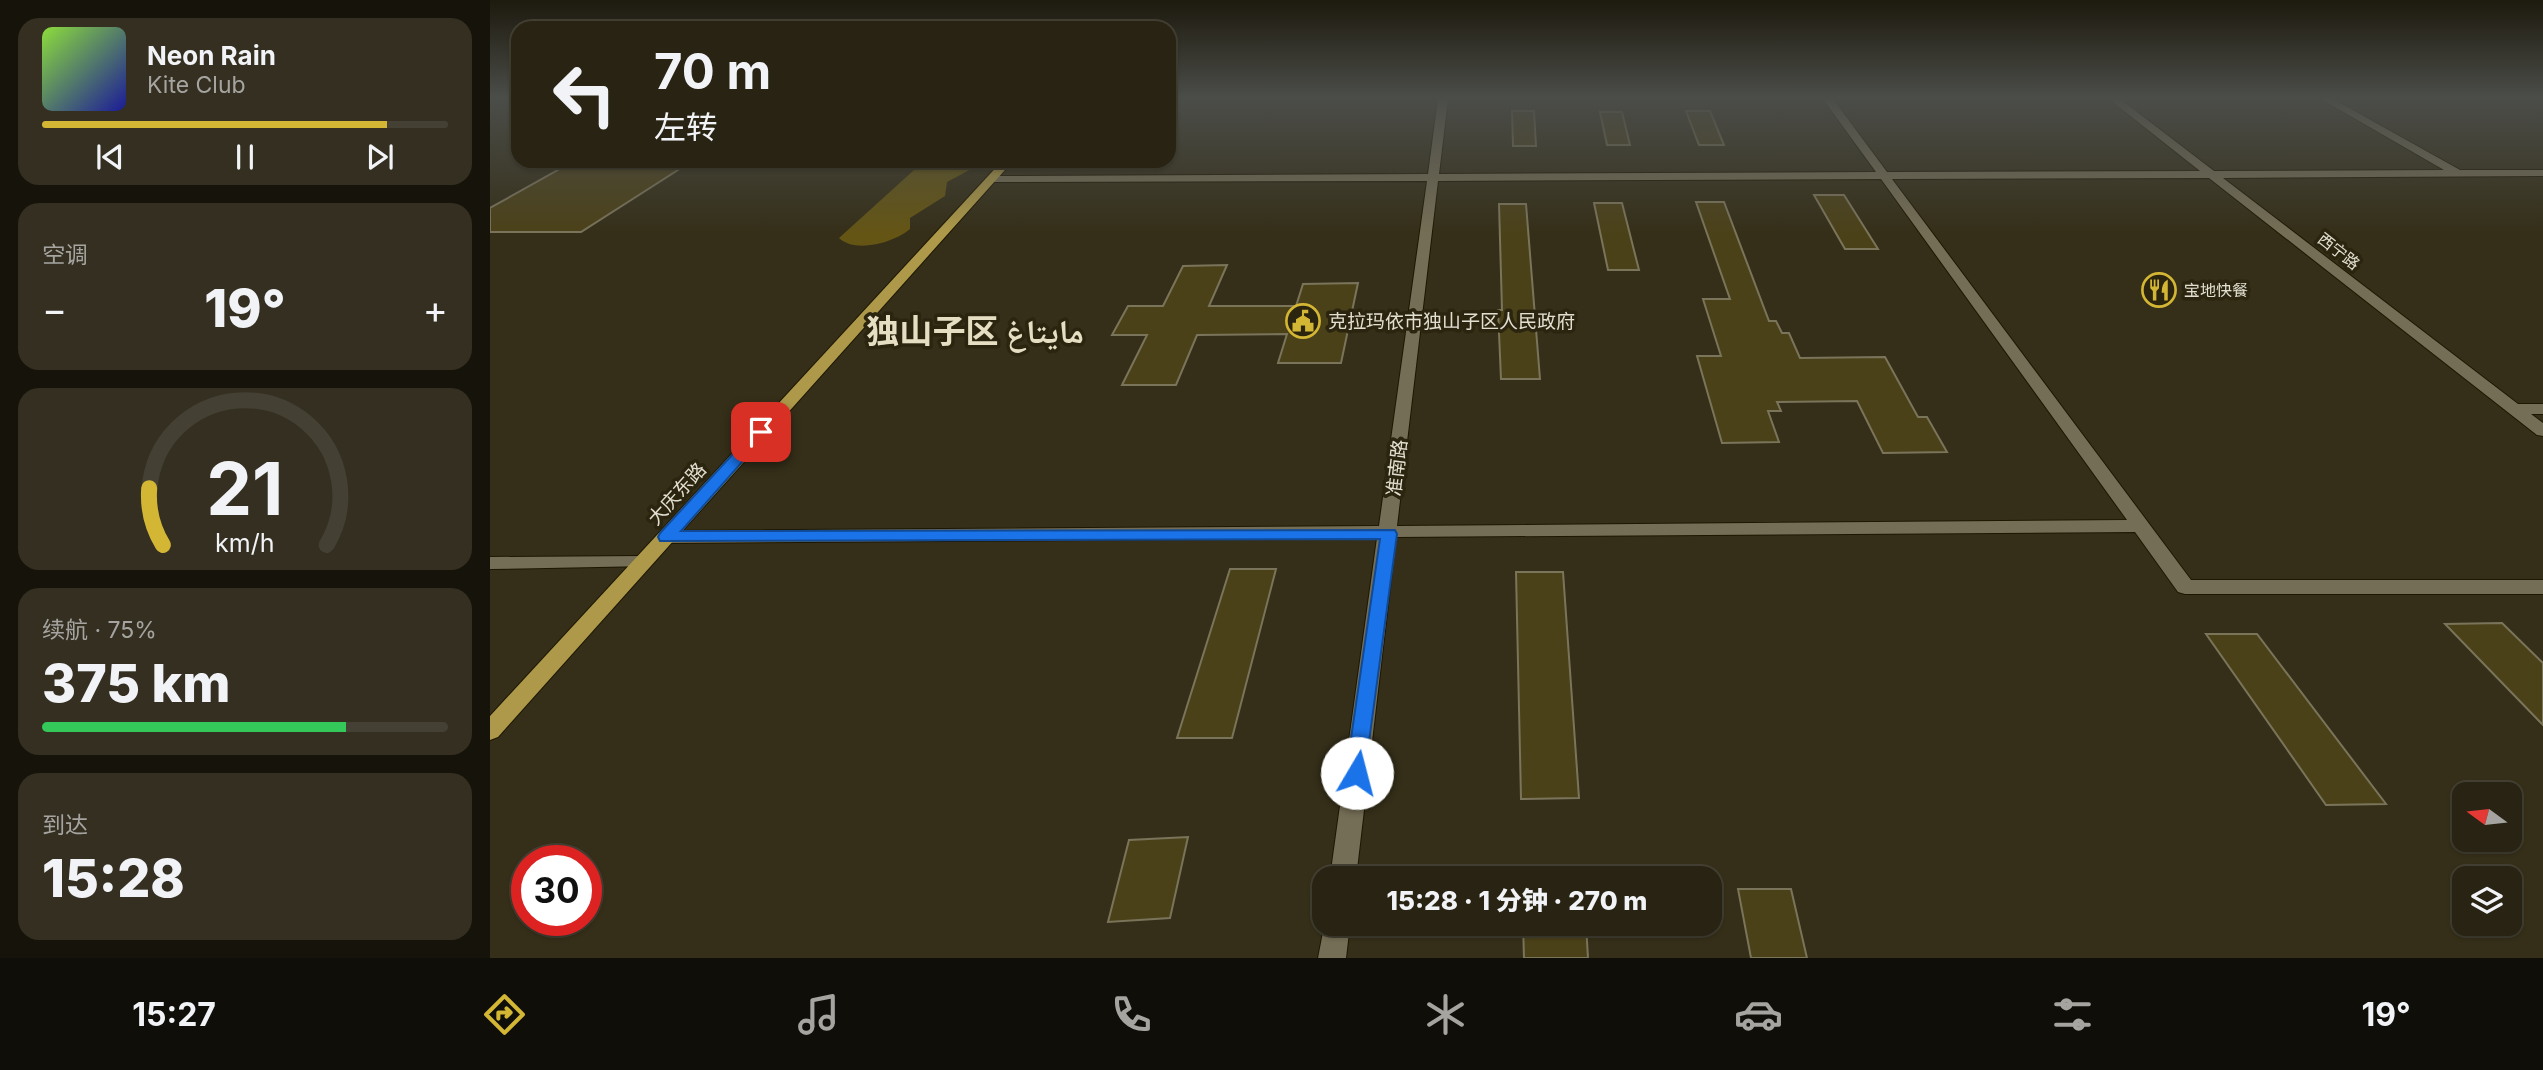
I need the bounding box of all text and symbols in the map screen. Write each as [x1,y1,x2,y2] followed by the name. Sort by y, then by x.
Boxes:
[147,40,276,71] text: Neon Rain
[654,42,771,101] text: 70 m
[539,49,630,140] icon: left
[147,71,246,99] text: Kite Club
[654,108,718,147] text: 左转
[91,138,129,176] icon: previous
[226,138,264,176] icon: pause
[361,138,399,176] icon: next
[2314,228,2364,274] street label: 西宁路
[42,241,88,269] text: 空调
[2140,271,2178,309] restaurant icon: 宝地快餐
[204,277,286,340] text: 19°
[2184,280,2248,300] place label: 宝地快餐
[42,286,67,332] text: −
[423,286,448,332] text: +
[1284,302,1322,340] public building icon: 克拉玛依市独山子区人民政府
[1328,310,1575,333] place label: 克拉玛依市独山子区人民政府
[866,311,1084,353] district label: 独山子区 مايتاغ
[731,402,791,462] pin
[742,413,780,451] icon: arrive
[1382,438,1412,498] street label: 准南路
[206,444,284,533] text: 21
[643,458,711,530] street label: 大庆东路
[215,528,275,558] text: km/h
[42,616,157,644] text: 续航 · 75%
[42,652,231,715] text: 375 km
[1320,736,1394,810] position arrow
[2452,782,2522,852] north arrow
[2452,782,2522,936] map controls
[42,811,88,839] text: 到达
[511,845,602,936] speed limit sign: 30
[42,847,185,910] text: 15:28
[2452,866,2522,936] button: layers
[1387,885,1647,916] text: 15:28 · 1 分钟 · 270 m
[480,990,529,1039] icon: directions
[794,990,843,1039] icon: music
[1107,990,1156,1039] icon: phone
[1421,990,1470,1039] icon: climate
[1734,990,1783,1039] icon: car
[2048,990,2097,1039] icon: filters
[132,995,216,1034] text: 15:27
[2361,995,2411,1034] text: 19°

